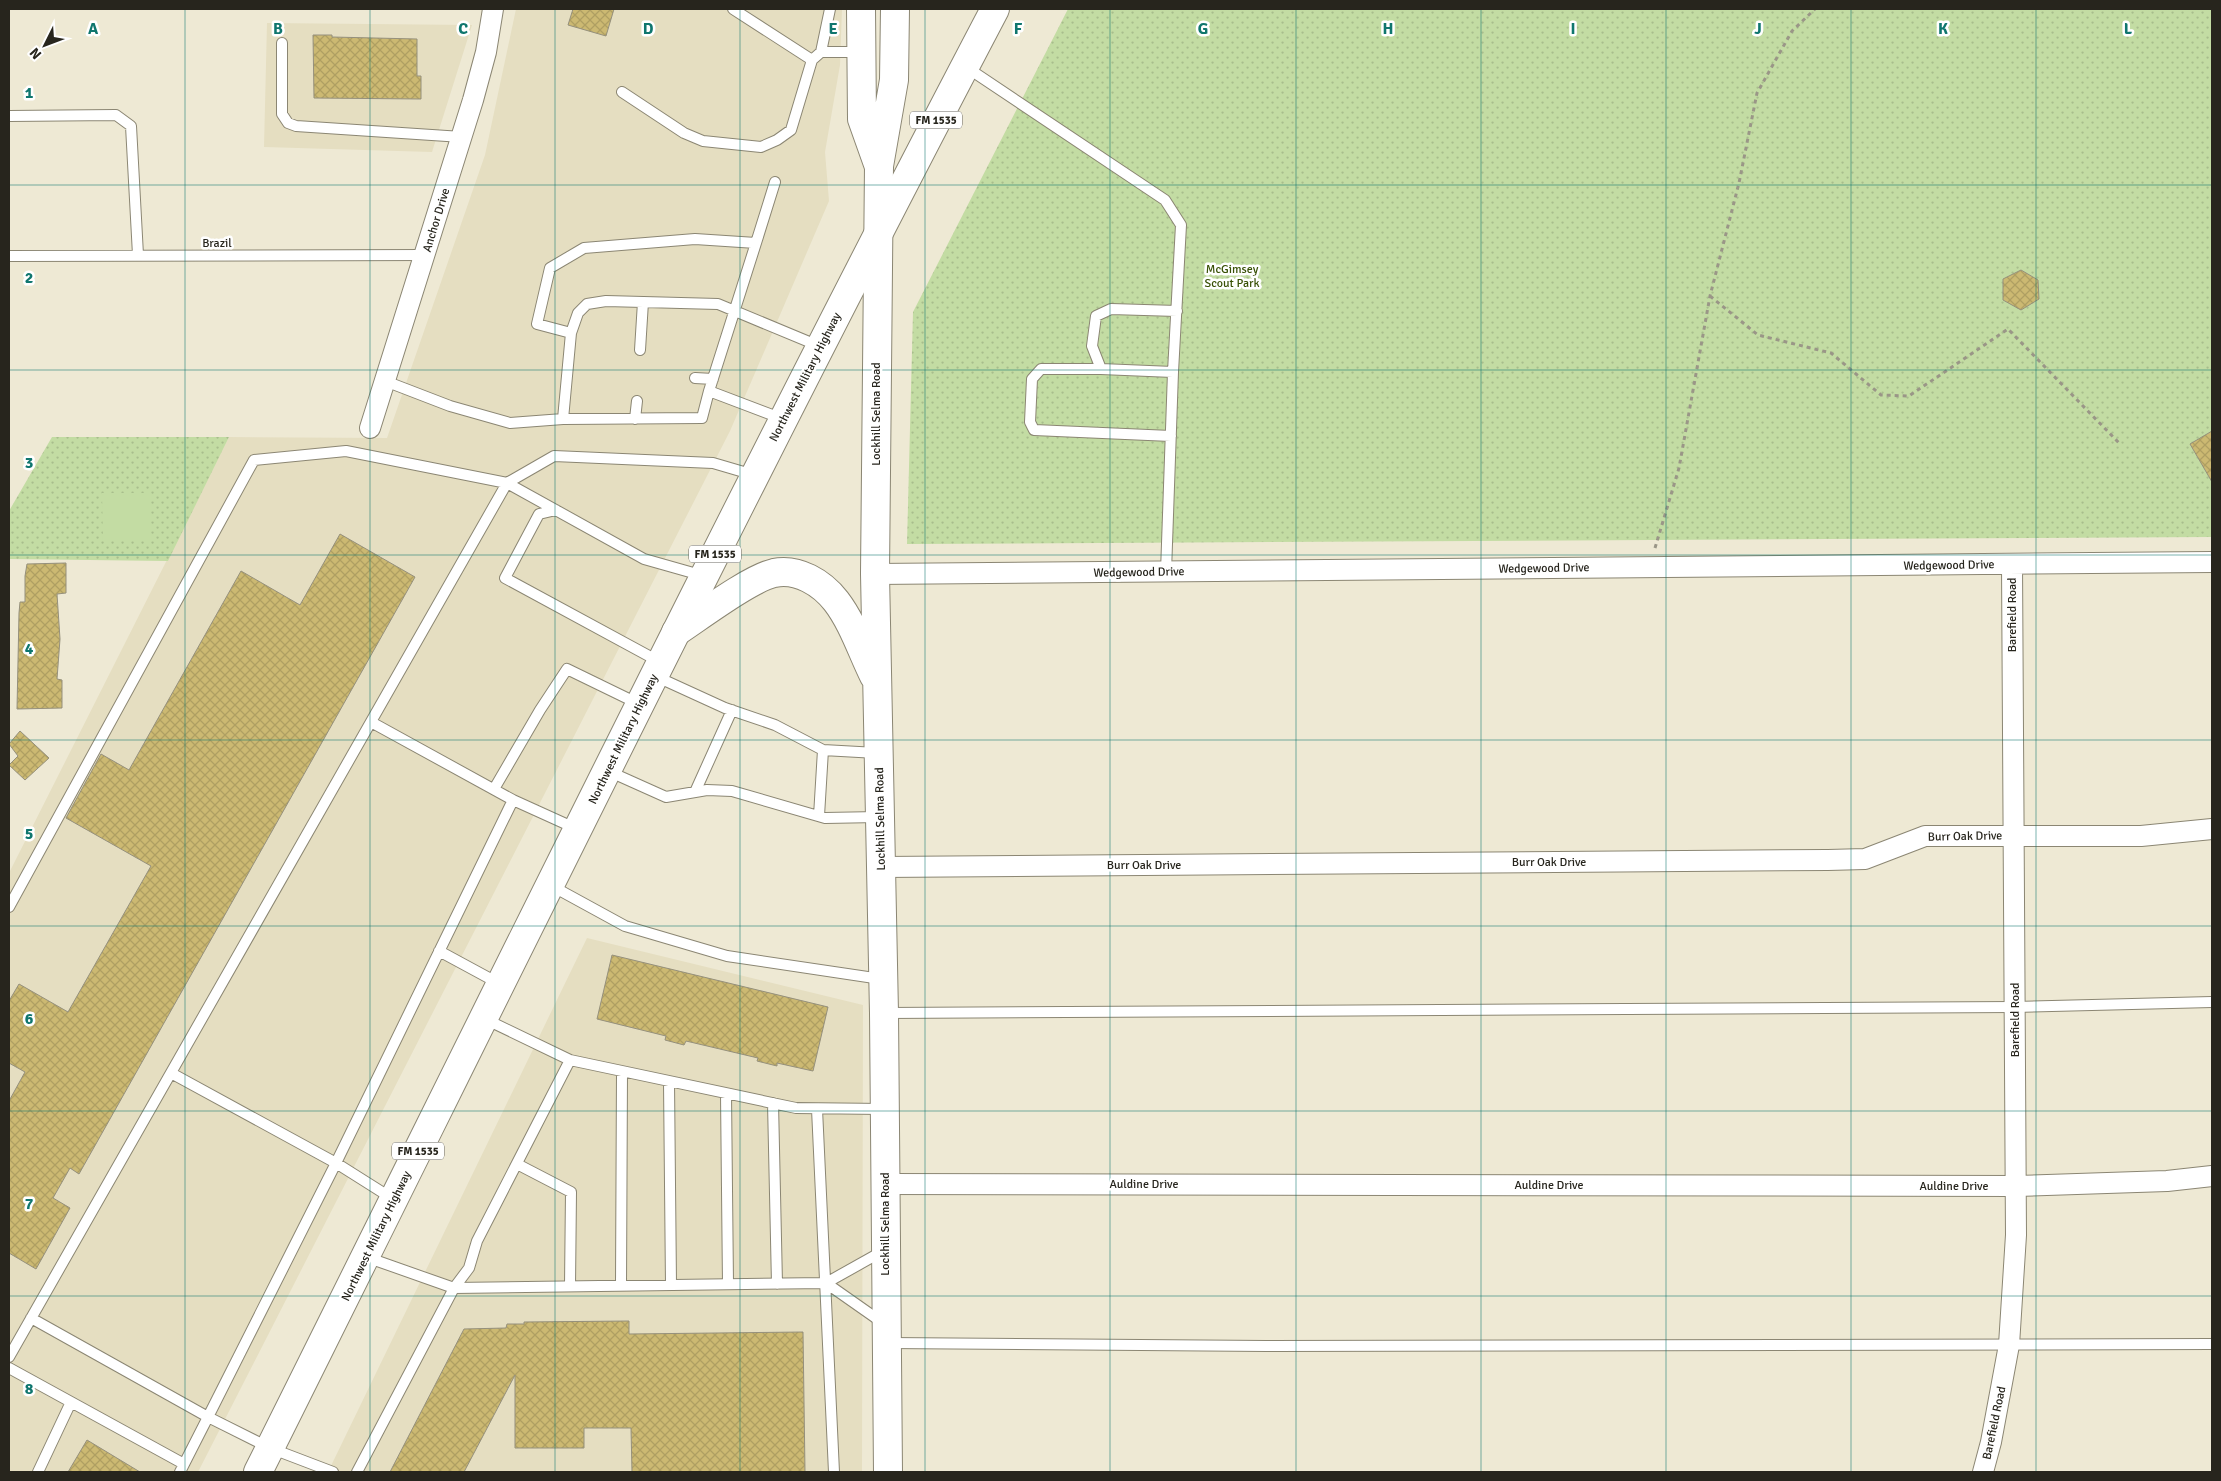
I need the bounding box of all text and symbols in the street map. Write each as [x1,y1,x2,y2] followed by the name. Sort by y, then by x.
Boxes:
[88,19,99,39] text: A
[273,19,283,39] text: B
[458,19,468,39] text: C
[643,19,654,39] text: D
[828,19,838,39] text: E
[1014,19,1023,39] text: F
[1198,19,1208,39] text: G
[1383,19,1393,39] text: H
[1570,19,1576,39] text: I
[1754,19,1762,39] text: J
[1938,19,1948,39] text: K
[2124,19,2133,39] text: L
[20,20,70,70] north arrow
[26,44,45,63] text: N
[25,83,34,103] text: 1
[910,112,962,128] road number: FM 1535
[420,186,453,254] street label: Anchor Drive
[202,236,232,251] street label: Brazil
[1205,262,1259,291] park label: McGimsey Scout Park
[25,268,33,288] text: 2
[766,310,845,444] street label: Northwest Military Highway
[869,362,884,466] street label: Lockhill Selma Road
[25,453,33,473] text: 3
[689,546,741,562] road number: FM 1535
[1903,557,1995,574] street label: Wedgewood Drive
[1498,560,1590,577] street label: Wedgewood Drive
[1093,564,1185,581] street label: Wedgewood Drive
[2005,578,2020,652] street label: Barefield Road
[25,639,34,659] text: 4
[585,671,662,807] street label: Northwest Military Highway
[872,767,889,871] street label: Lockhill Selma Road
[25,824,33,844] text: 5
[1928,828,2002,845] street label: Burr Oak Drive
[1512,855,1586,870] street label: Burr Oak Drive
[1107,858,1181,873] street label: Burr Oak Drive
[2008,983,2023,1057] street label: Barefield Road
[25,1009,34,1029] text: 6
[392,1142,444,1160] road number: FM 1535
[338,1168,415,1304] street label: Northwest Military Highway
[878,1172,893,1276] street label: Lockhill Selma Road
[1110,1177,1178,1192] street label: Auldine Drive
[1515,1178,1583,1193] street label: Auldine Drive
[1920,1179,1988,1194] street label: Auldine Drive
[25,1194,34,1214] text: 7
[25,1379,34,1399] text: 8
[1979,1385,2010,1461] street label: Barefield Road

